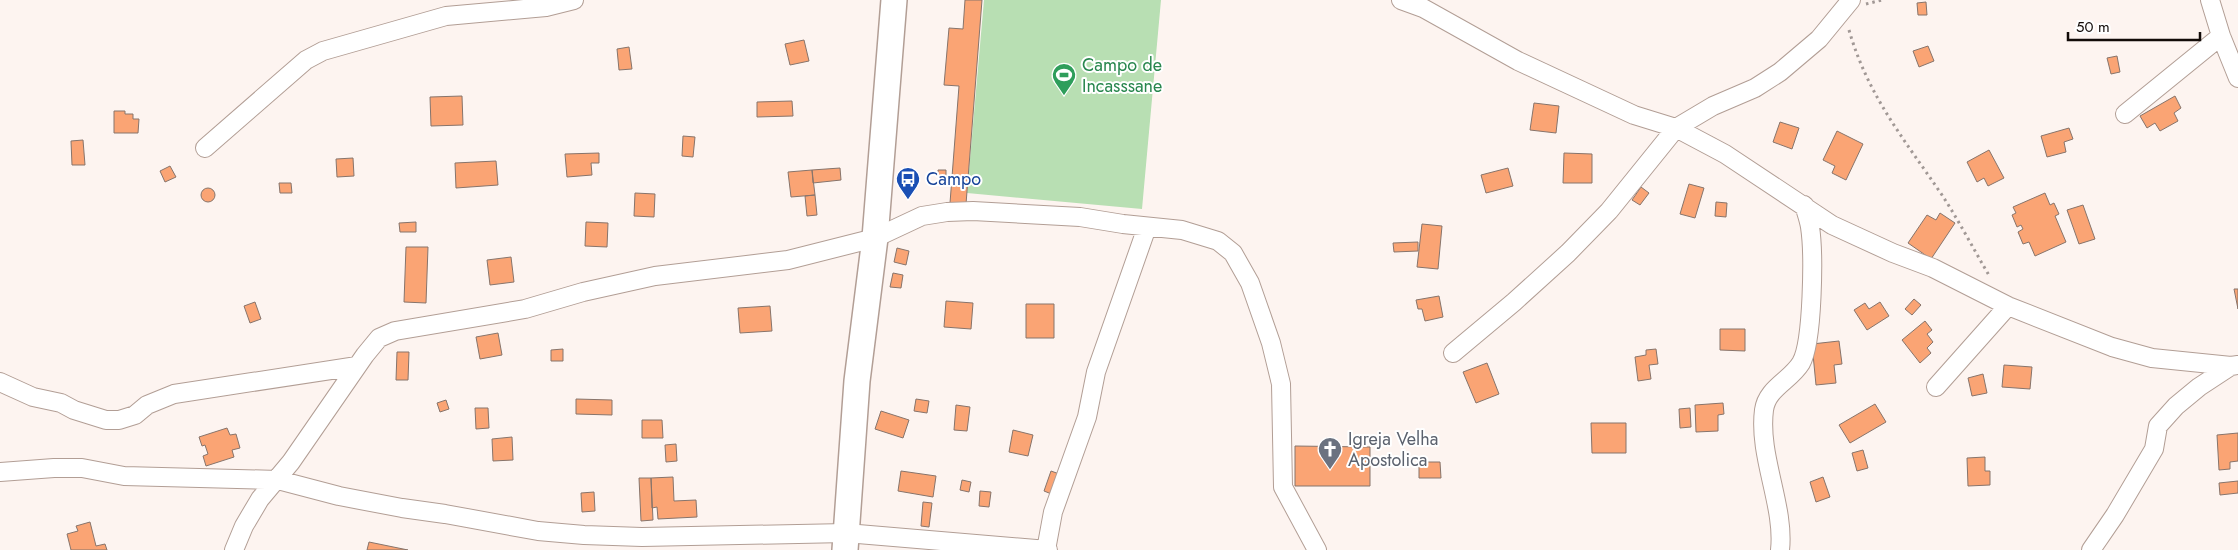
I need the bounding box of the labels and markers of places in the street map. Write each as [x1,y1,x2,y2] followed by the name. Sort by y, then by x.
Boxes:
[1082,52,1162,99] place label: Campo de Incasssane
[1051,62,1077,96] sports icon: Campo de Incasssane
[895,166,921,200] bus stop icon: Campo
[926,166,981,192] place label: Campo
[1348,426,1438,473] place label: Igreja Velha Apostolica
[1317,436,1343,470] church icon: Igreja Velha Apostolica

